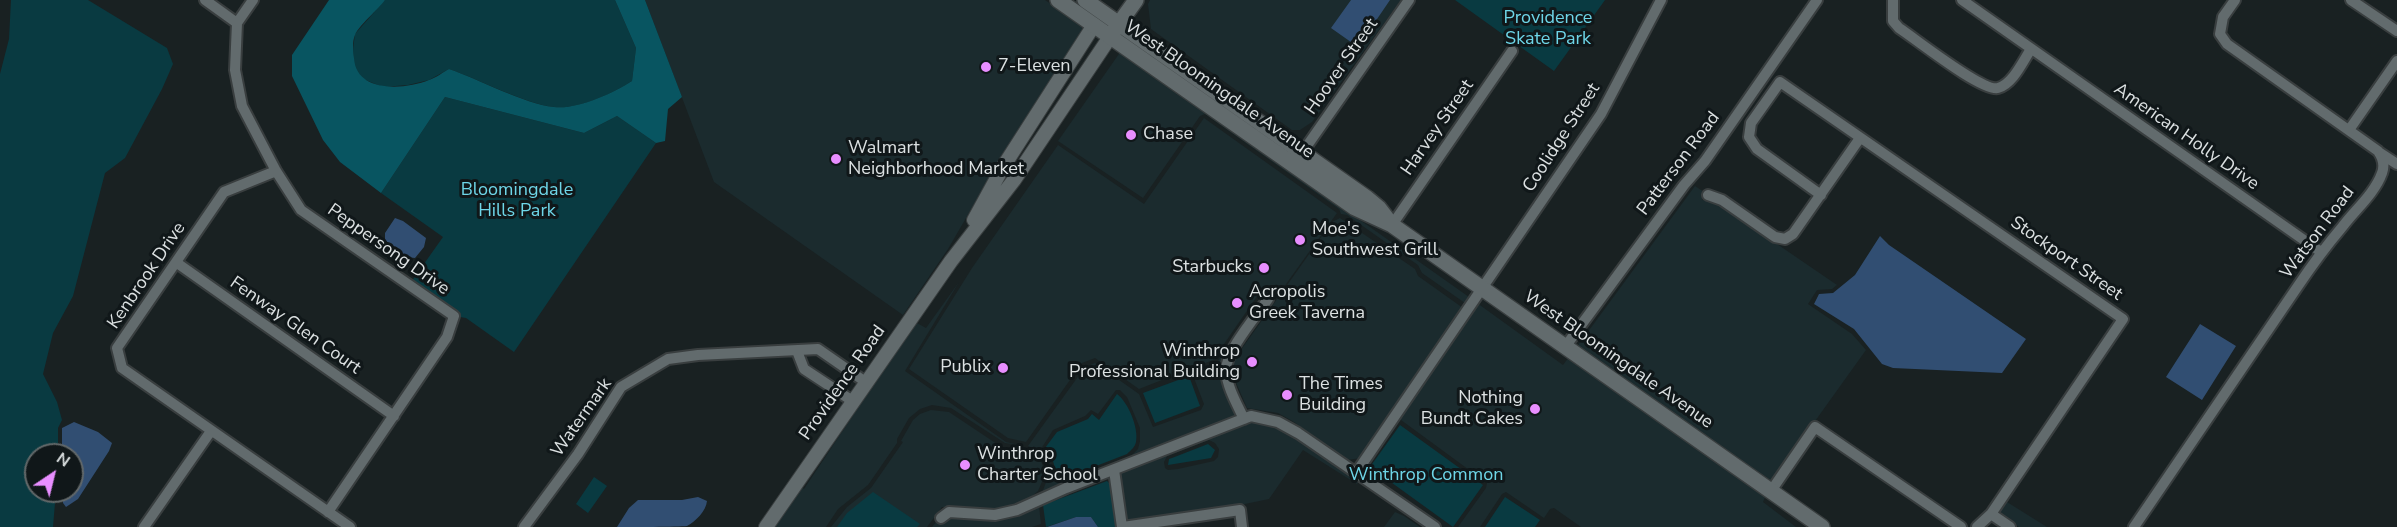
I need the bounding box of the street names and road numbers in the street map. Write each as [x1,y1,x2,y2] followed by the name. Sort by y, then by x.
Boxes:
[1301,15,1383,119] street label: Hoover Street
[1120,16,1318,164] street label: West Bloomingdale Avenue
[1397,76,1479,180] street label: Harvey Street
[2109,79,2263,195] street label: American Holly Drive
[1519,80,1605,196] street label: Coolidge Street
[1633,108,1725,220] street label: Patterson Road
[2276,183,2360,283] street label: Watson Road
[323,200,453,300] street label: Peppersong Drive
[2006,212,2126,306] street label: Stockport Street
[103,219,191,333] street label: Kenbrook Drive
[225,273,365,379] street label: Fenway Glen Court
[1519,286,1717,434] street label: West Bloomingdale Avenue
[795,321,891,445] street label: Providence Road
[547,375,617,461] street label: Watermark

